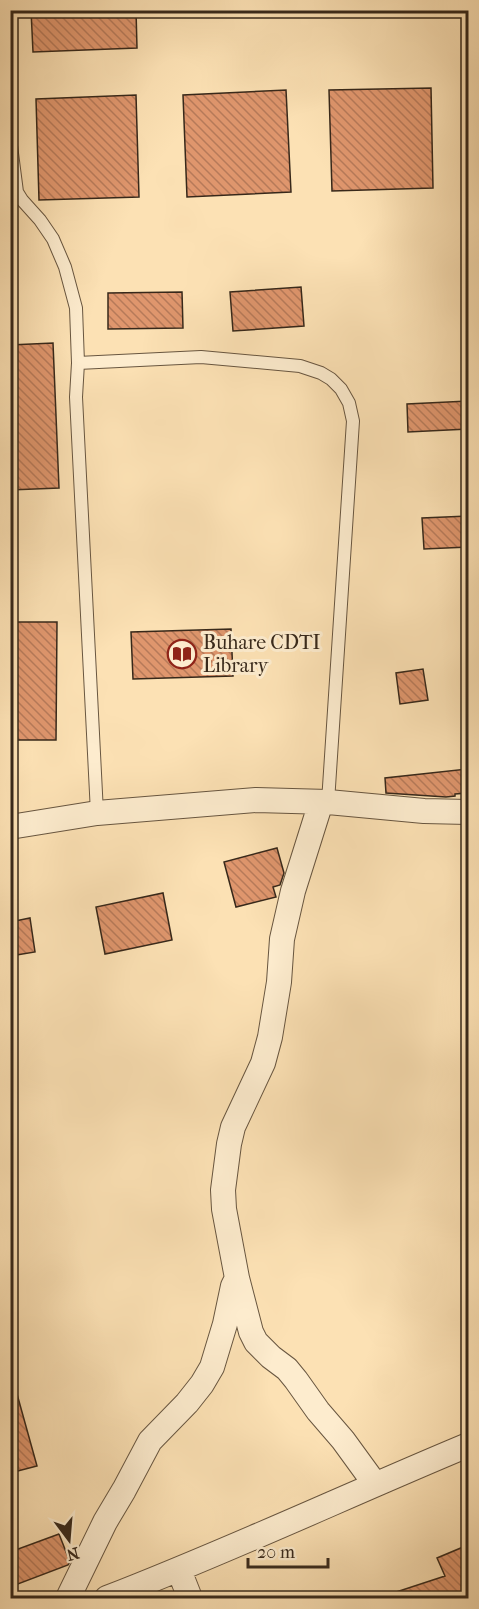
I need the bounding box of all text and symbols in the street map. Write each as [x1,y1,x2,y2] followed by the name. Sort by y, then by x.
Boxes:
[203,631,321,677] place label: Buhare CDTI Library
[166,638,198,670] library icon: Buhare CDTI Library
[39,1510,99,1570] north arrow
[248,1531,328,1569] scale bar
[257,1542,295,1563] text: 20 m
[64,1543,81,1565] text: N

